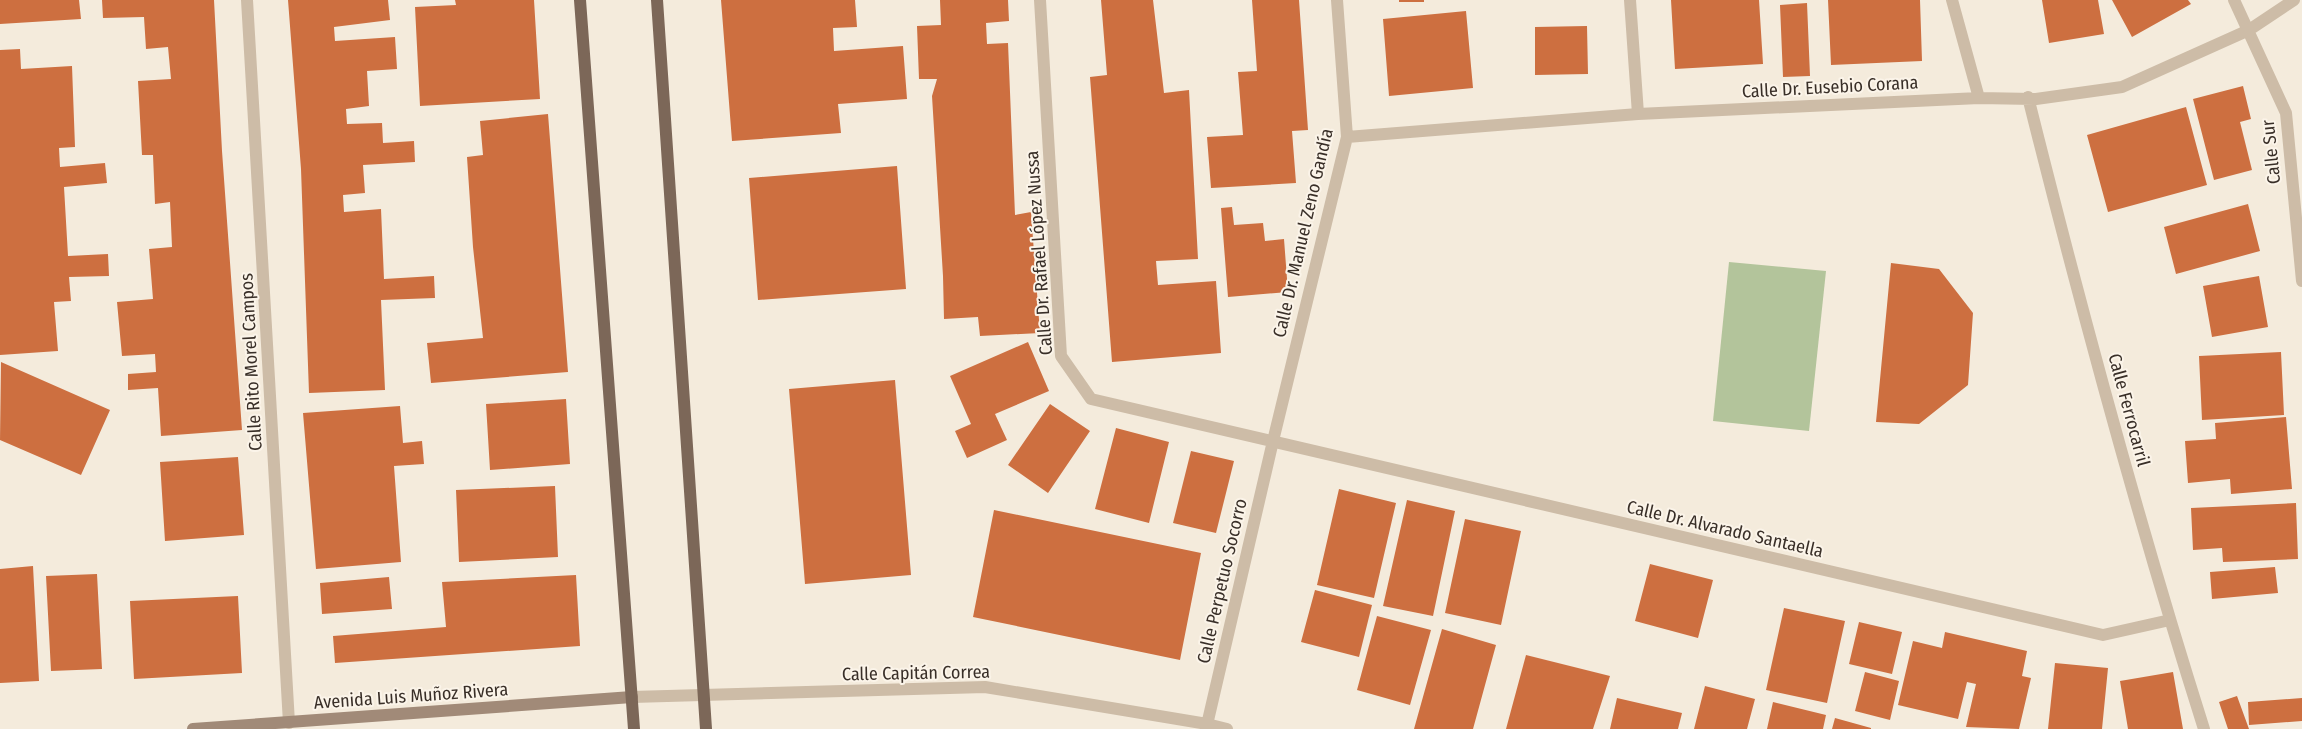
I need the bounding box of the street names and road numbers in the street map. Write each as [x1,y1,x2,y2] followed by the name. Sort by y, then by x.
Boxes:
[1741,71,1919,103] street label: Calle Dr. Eusebio Corana
[2257,118,2285,185] street label: Calle Sur
[1268,126,1338,340] street label: Calle Dr. Manuel Zeno Gandía
[1021,150,1057,356] street label: Calle Dr. Rafael López Nussa
[235,272,267,451] street label: Calle Rito Morel Campos
[2103,351,2155,469] street label: Calle Ferrocarril
[1192,496,1252,666] street label: Calle Perpetuo Socorro
[1625,496,1826,562] street label: Calle Dr. Alvarado Santaella
[842,661,990,685] street label: Calle Capitán Correa
[313,678,509,714] street label: Avenida Luis Muñoz Rivera

